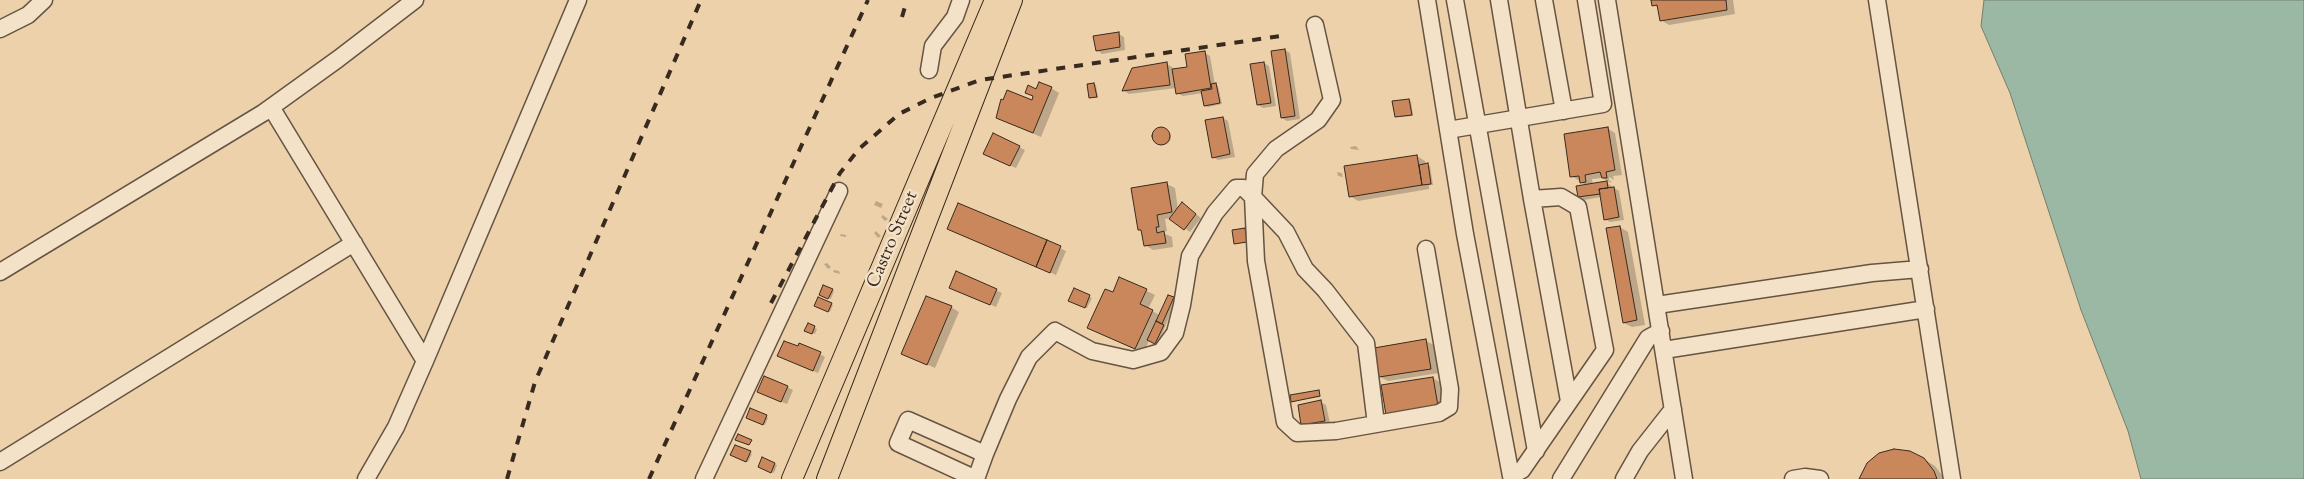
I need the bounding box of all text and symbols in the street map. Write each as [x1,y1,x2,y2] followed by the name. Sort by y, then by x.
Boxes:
[864,189,924,291] street label: Castro Street

